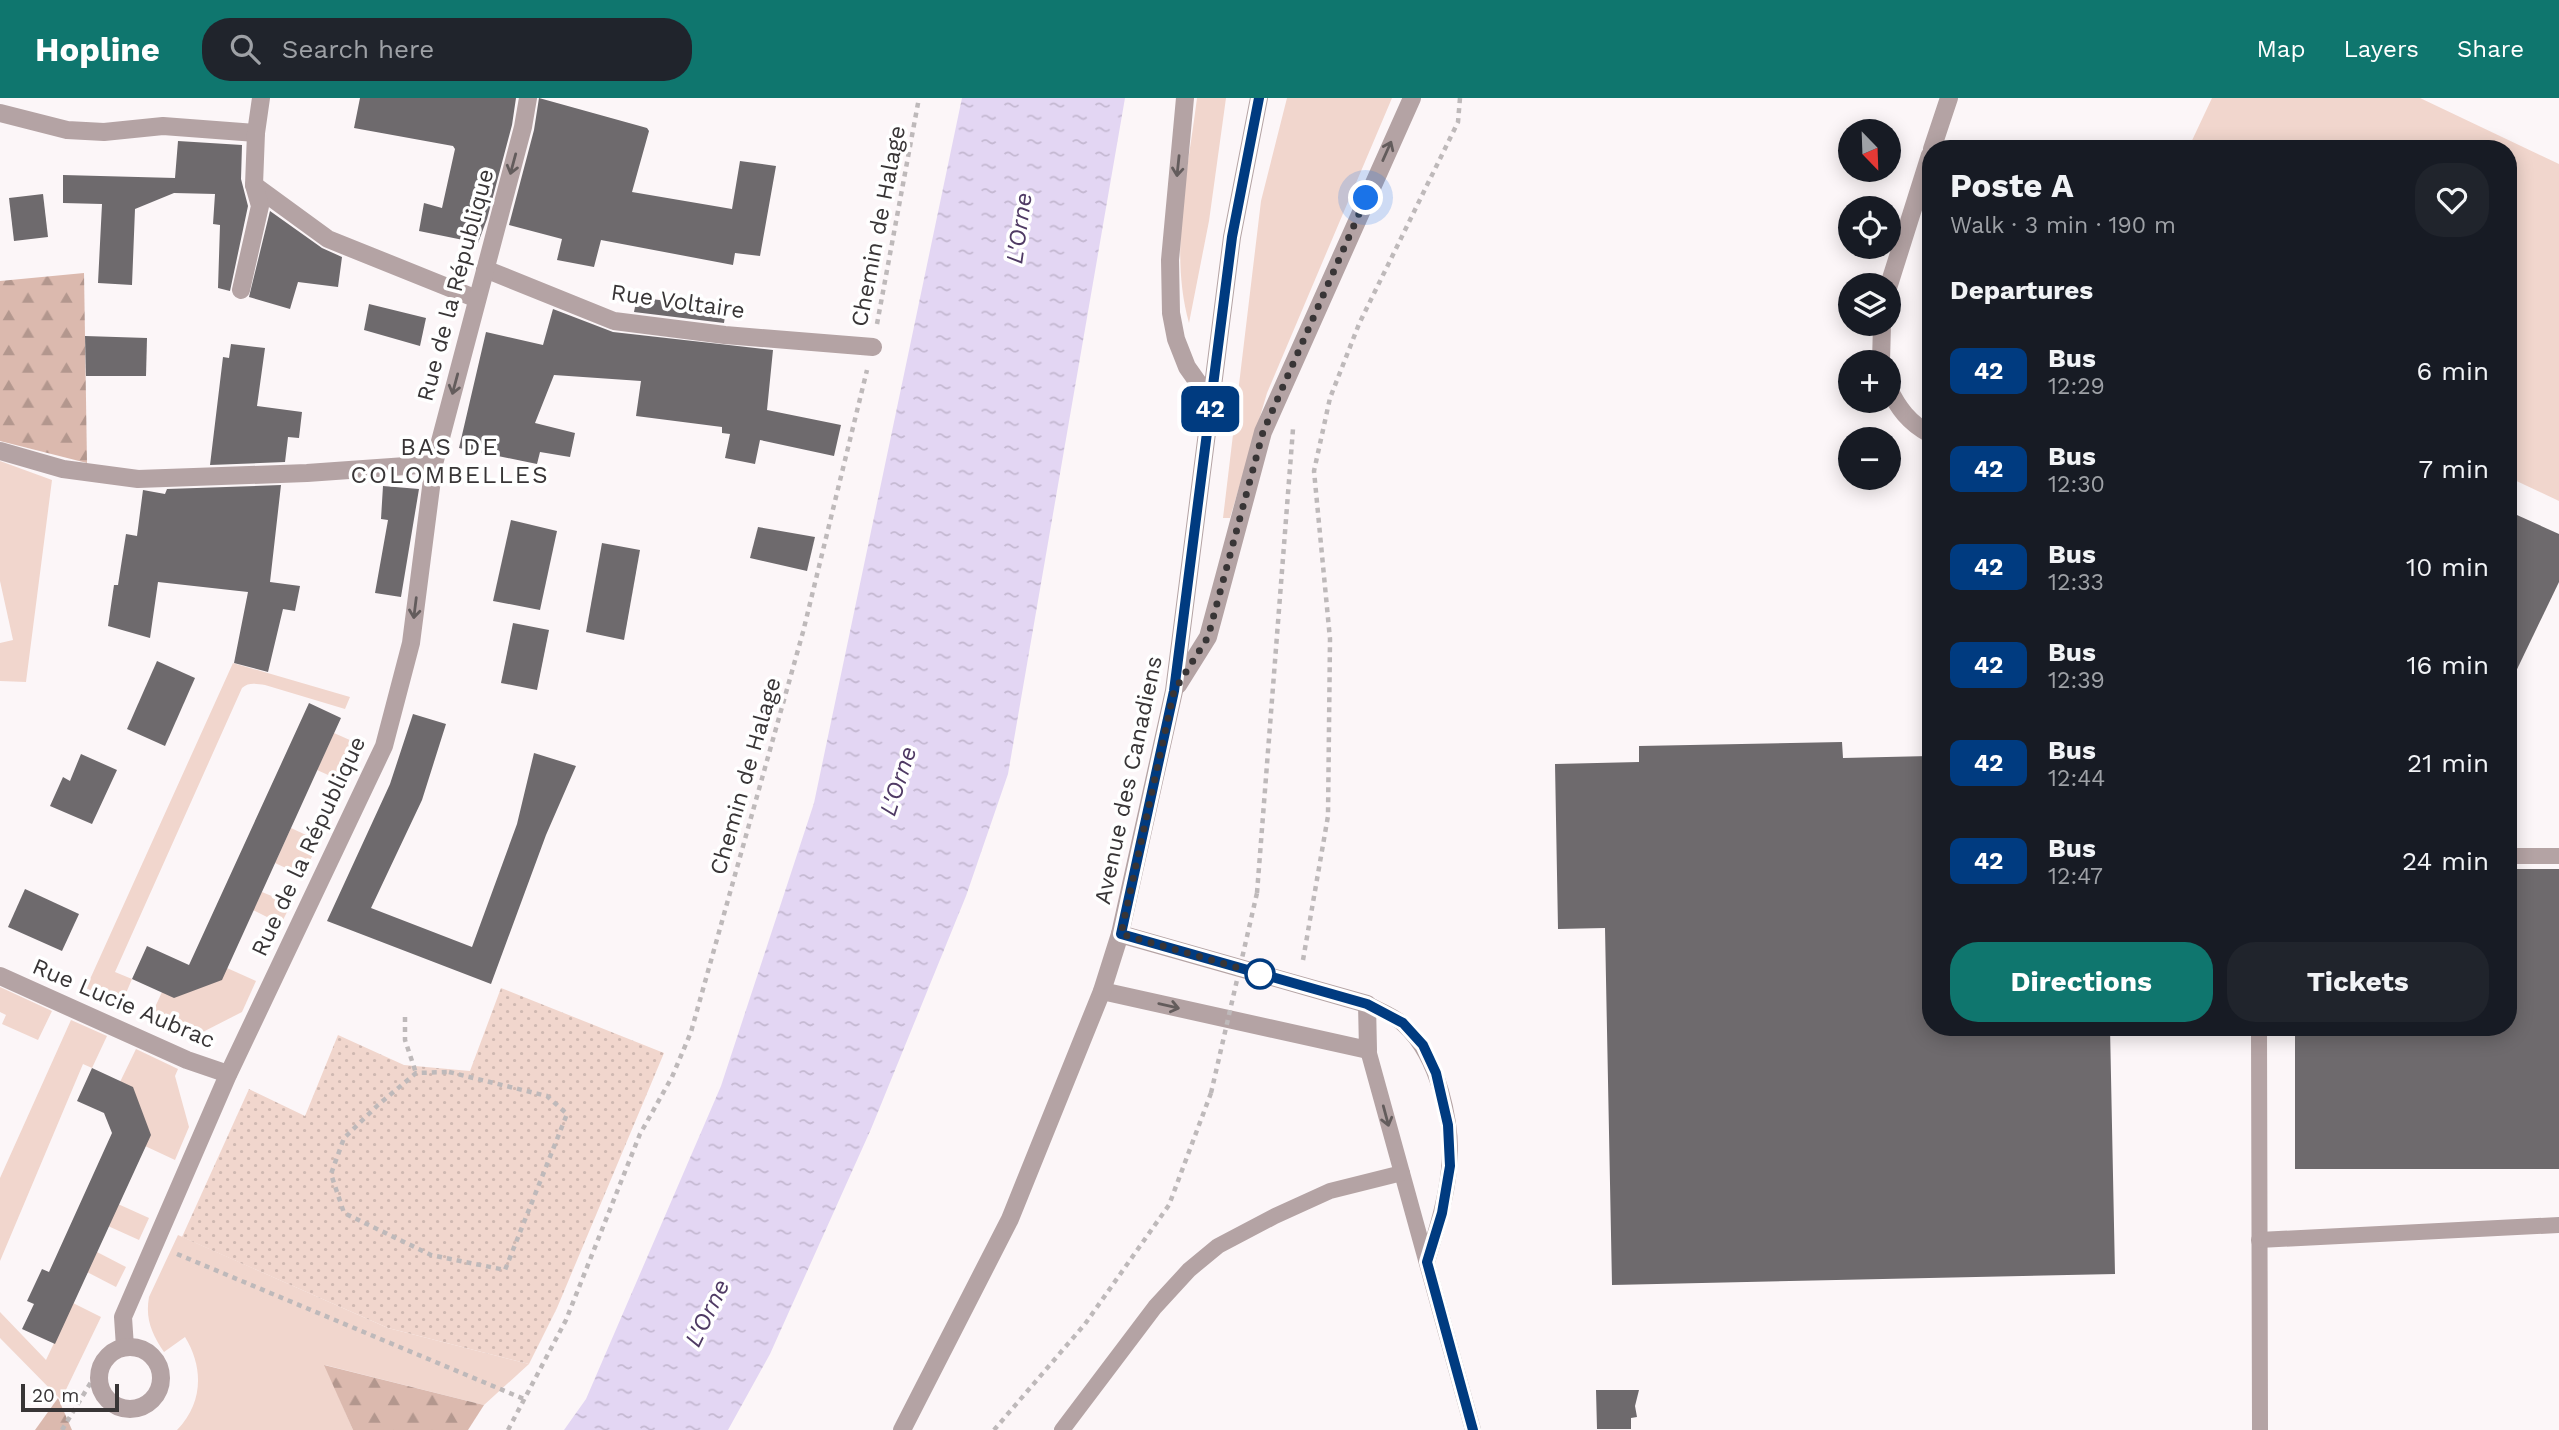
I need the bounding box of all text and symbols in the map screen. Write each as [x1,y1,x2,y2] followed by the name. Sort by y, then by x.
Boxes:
[202,18,692,81] search box
[35,30,160,69] text: Hopline
[226,30,264,68] icon: search
[282,34,434,64] text: Search here
[2257,35,2305,63] text: Map
[2343,35,2419,63] text: Layers
[2457,35,2524,63] text: Share
[1838,119,1900,182] north arrow
[1838,119,1901,490] map controls
[846,123,911,329] street label: Chemin de Halage
[1381,141,1394,162] one-way arrow
[505,153,518,175] one-way arrow
[1171,154,1184,177] one-way arrow
[2415,163,2489,237] button: heart
[411,166,500,404] street label: Rue de la République
[1950,166,2073,205] text: Poste A
[1348,180,1383,215] your location
[1000,191,1038,265] water label: L'Orne
[1838,196,1901,259] button: locate
[1950,212,2176,239] text: Walk · 3 min · 190 m
[1838,273,1901,336] button: layers
[1950,275,2093,305] text: Departures
[609,279,747,324] street label: Rue Voltaire
[2048,343,2096,373] text: Bus
[1838,350,1901,413] button: +
[2417,356,2489,386] text: 6 min
[1974,357,2003,385] text: 42
[447,373,460,395] one-way arrow
[2048,373,2105,400] text: 12:29
[1178,386,1242,432] line badge: 42
[1195,395,1225,423] text: 42
[1838,427,1901,490] button: −
[350,433,550,489] district label: BAS DE COLOMBELLES
[2048,441,2096,471] text: Bus
[2419,454,2489,484] text: 7 min
[1974,455,2003,483] text: 42
[2048,471,2105,498] text: 12:30
[2048,539,2096,569] text: Bus
[2406,552,2489,582] text: 10 min
[1974,553,2003,581] text: 42
[2048,569,2104,596] text: 12:33
[408,596,421,619] one-way arrow
[2048,637,2096,667] text: Bus
[2406,650,2489,680] text: 16 min
[1974,651,2003,679] text: 42
[1089,654,1168,907] street label: Avenue des Canadiens
[2048,667,2105,694] text: 12:39
[704,674,787,878] street label: Chemin de Halage
[246,732,371,960] street label: Rue de la République
[2048,735,2096,765] text: Bus
[874,743,922,819] water label: L'Orne
[2407,748,2489,778] text: 21 min
[1974,749,2003,777] text: 42
[2048,765,2105,792] text: 12:44
[2048,833,2096,863] text: Bus
[2402,846,2489,876] text: 24 min
[1974,847,2003,875] text: 42
[2048,863,2103,890] text: 12:47
[1950,942,2213,1022] button: Directions
[2227,942,2489,1022] button: Tickets
[28,953,219,1054] street label: Rue Lucie Aubrac
[1245,959,1275,989] unlabelled marker
[1157,1000,1180,1013] one-way arrow
[1381,1105,1394,1127] one-way arrow
[679,1275,735,1351] water label: L'Orne
[21,1381,119,1413] scale bar
[32,1384,79,1407] text: 20 m

